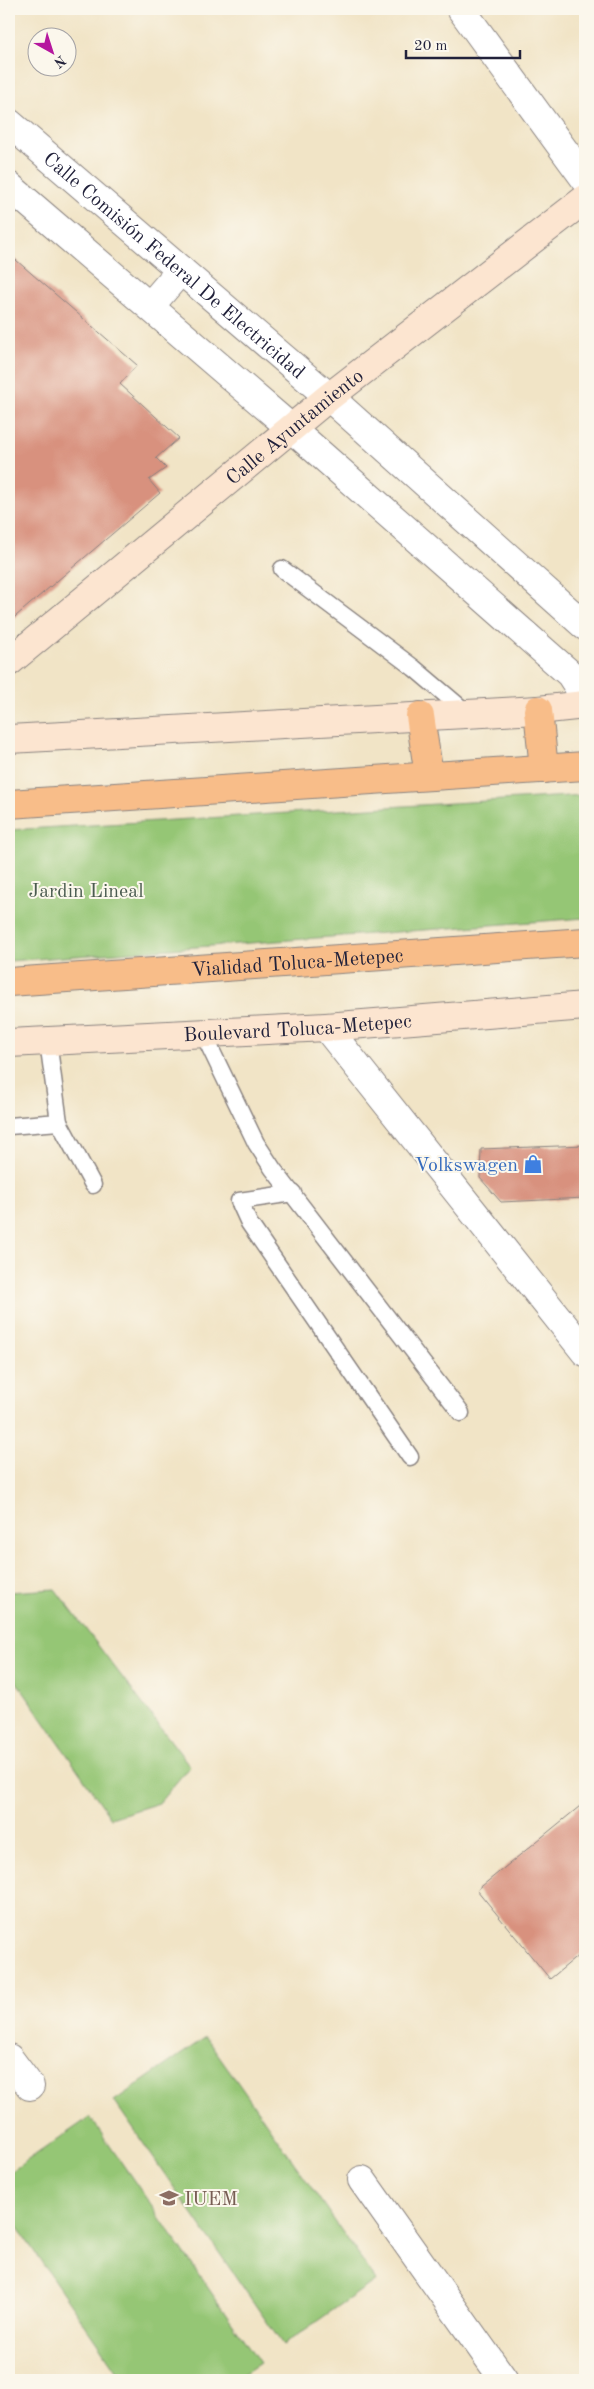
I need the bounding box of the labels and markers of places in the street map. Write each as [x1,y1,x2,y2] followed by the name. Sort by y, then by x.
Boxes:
[522,1153,544,1175] shop icon: Volkswagen
[415,1156,518,1176] place label: Volkswagen
[158,2187,180,2209] school or university icon: IUEM
[184,2190,238,2210] place label: IUEM

